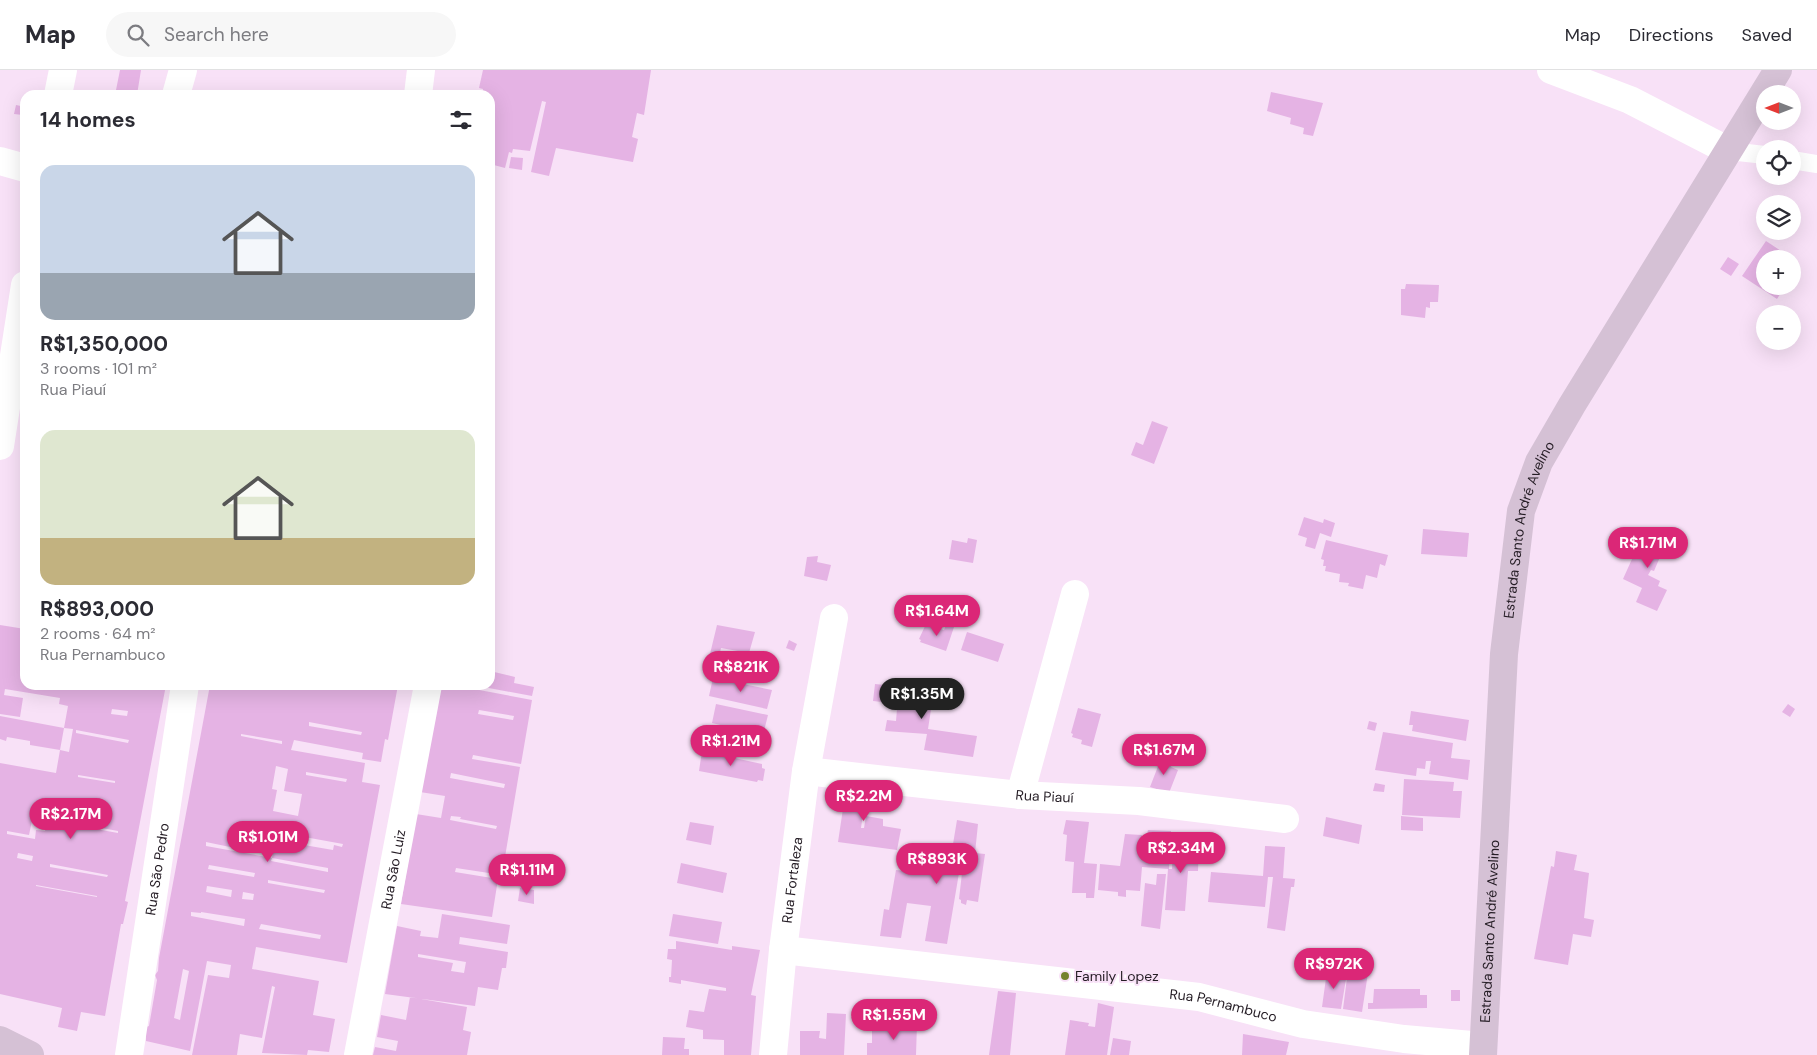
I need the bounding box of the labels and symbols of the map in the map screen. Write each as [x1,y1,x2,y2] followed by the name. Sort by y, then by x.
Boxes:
[1756,85,1801,130] north arrow
[1499,438,1558,620] street label: Estrada Santo André Avelino
[1602,526,1694,569] pin: R$1.71M
[891,594,983,637] pin: R$1.64M
[700,650,782,693] pin: R$821K
[876,678,968,720] pin: R$1.35M
[685,724,777,767] pin: R$1.21M
[1118,734,1210,776] pin: R$1.67M
[823,780,905,822] pin: R$2.2M
[1015,786,1075,807] street label: Rua Piauí
[25,798,117,840] pin: R$2.17M
[222,820,314,863] pin: R$1.01M
[141,822,173,917] street label: Rua São Pedro
[377,828,409,911] street label: Rua São Luiz
[1135,832,1227,874] pin: R$2.34M
[778,836,806,924] street label: Rua Fortaleza
[1476,839,1503,1023] street label: Estrada Santo André Avelino
[896,842,978,885] pin: R$893K
[481,854,573,896] pin: R$1.11M
[1293,948,1375,990] pin: R$972K
[1075,967,1159,985] place label: Family Lopez
[1059,970,1071,982] marker: Family Lopez
[1169,985,1279,1026] street label: Rua Pernambuco
[848,998,940,1041] pin: R$1.55M

